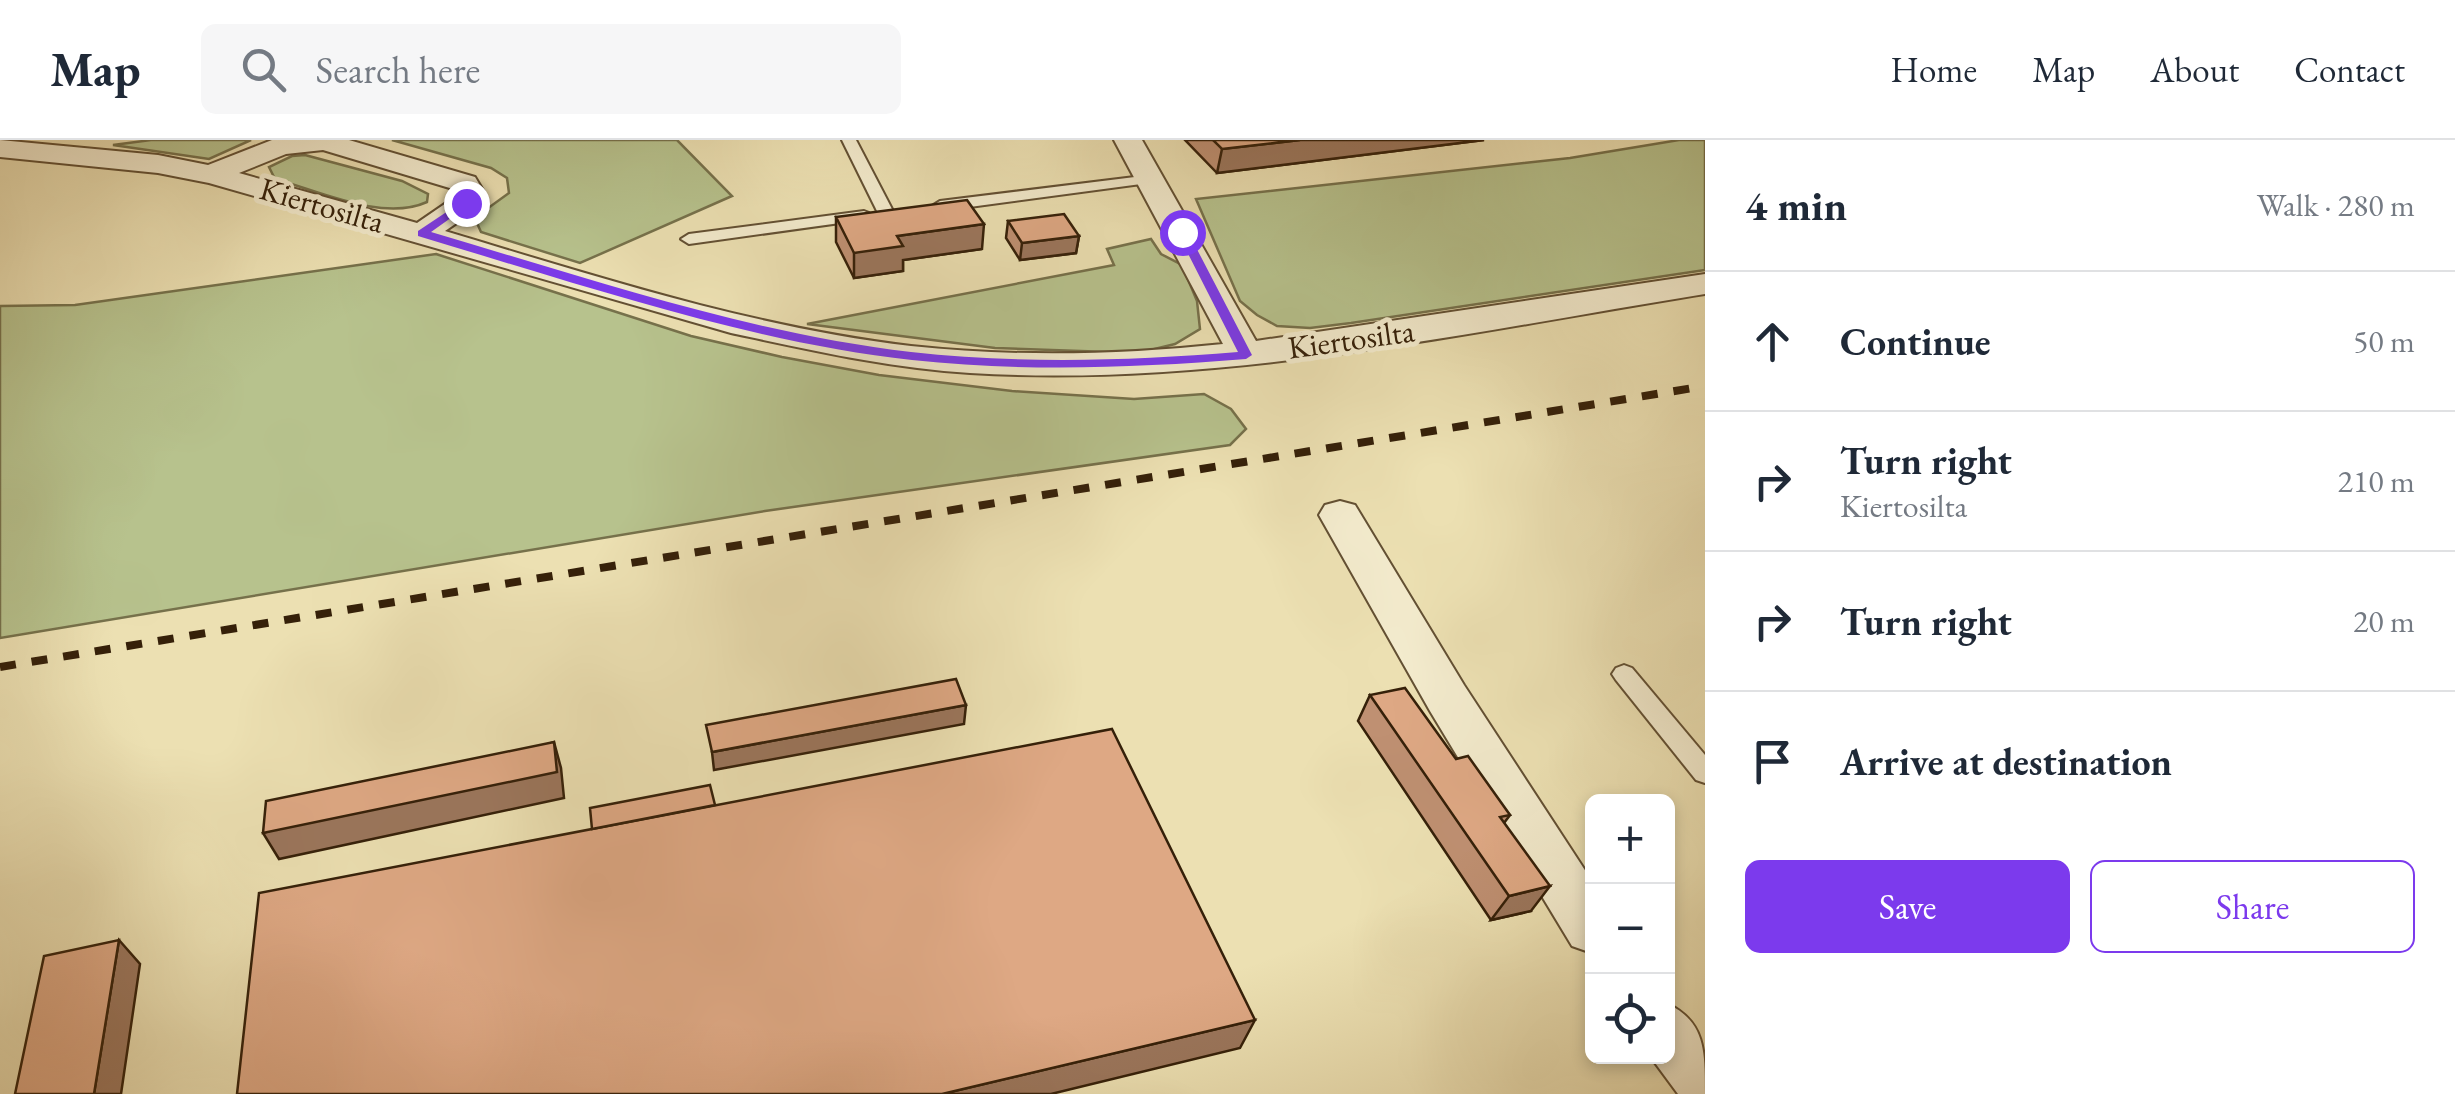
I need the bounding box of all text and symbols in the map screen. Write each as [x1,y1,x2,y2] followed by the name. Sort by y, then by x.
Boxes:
[201,24,901,114] search box
[50,38,141,100] text: Map
[236,42,291,97] icon: search
[316,45,480,94] text: Search here
[1891,47,1977,92] text: Home
[2032,47,2095,92] text: Map
[2150,47,2239,92] text: About
[2294,47,2405,92] text: Contact
[255,167,389,243] street label: Kiertosilta
[1745,178,1847,233] text: 4 min
[444,181,490,227] route end
[2257,184,2415,226] text: Walk · 280 m
[1160,210,1206,256] route start
[1285,309,1417,369] street label: Kiertosilta
[1745,314,1800,369] icon: ahead
[1840,317,1991,366] text: Continue
[2353,320,2415,362] text: 50 m
[1840,436,2012,485] text: Turn right
[1745,454,1800,509] icon: right
[2338,460,2415,502] text: 210 m
[1840,485,1967,527] text: Kiertosilta
[1745,594,1800,649] icon: right
[1840,597,2012,646] text: Turn right
[2353,600,2415,642] text: 20 m
[1745,734,1800,789] icon: arrive
[1840,737,2172,786] text: Arrive at destination
[1585,794,1675,1064] map controls
[1585,794,1675,884] button: +
[1745,860,2070,953] button: Save
[2090,860,2415,953] button: Share
[1585,884,1675,974] button: −
[1585,974,1675,1064] button: locate

